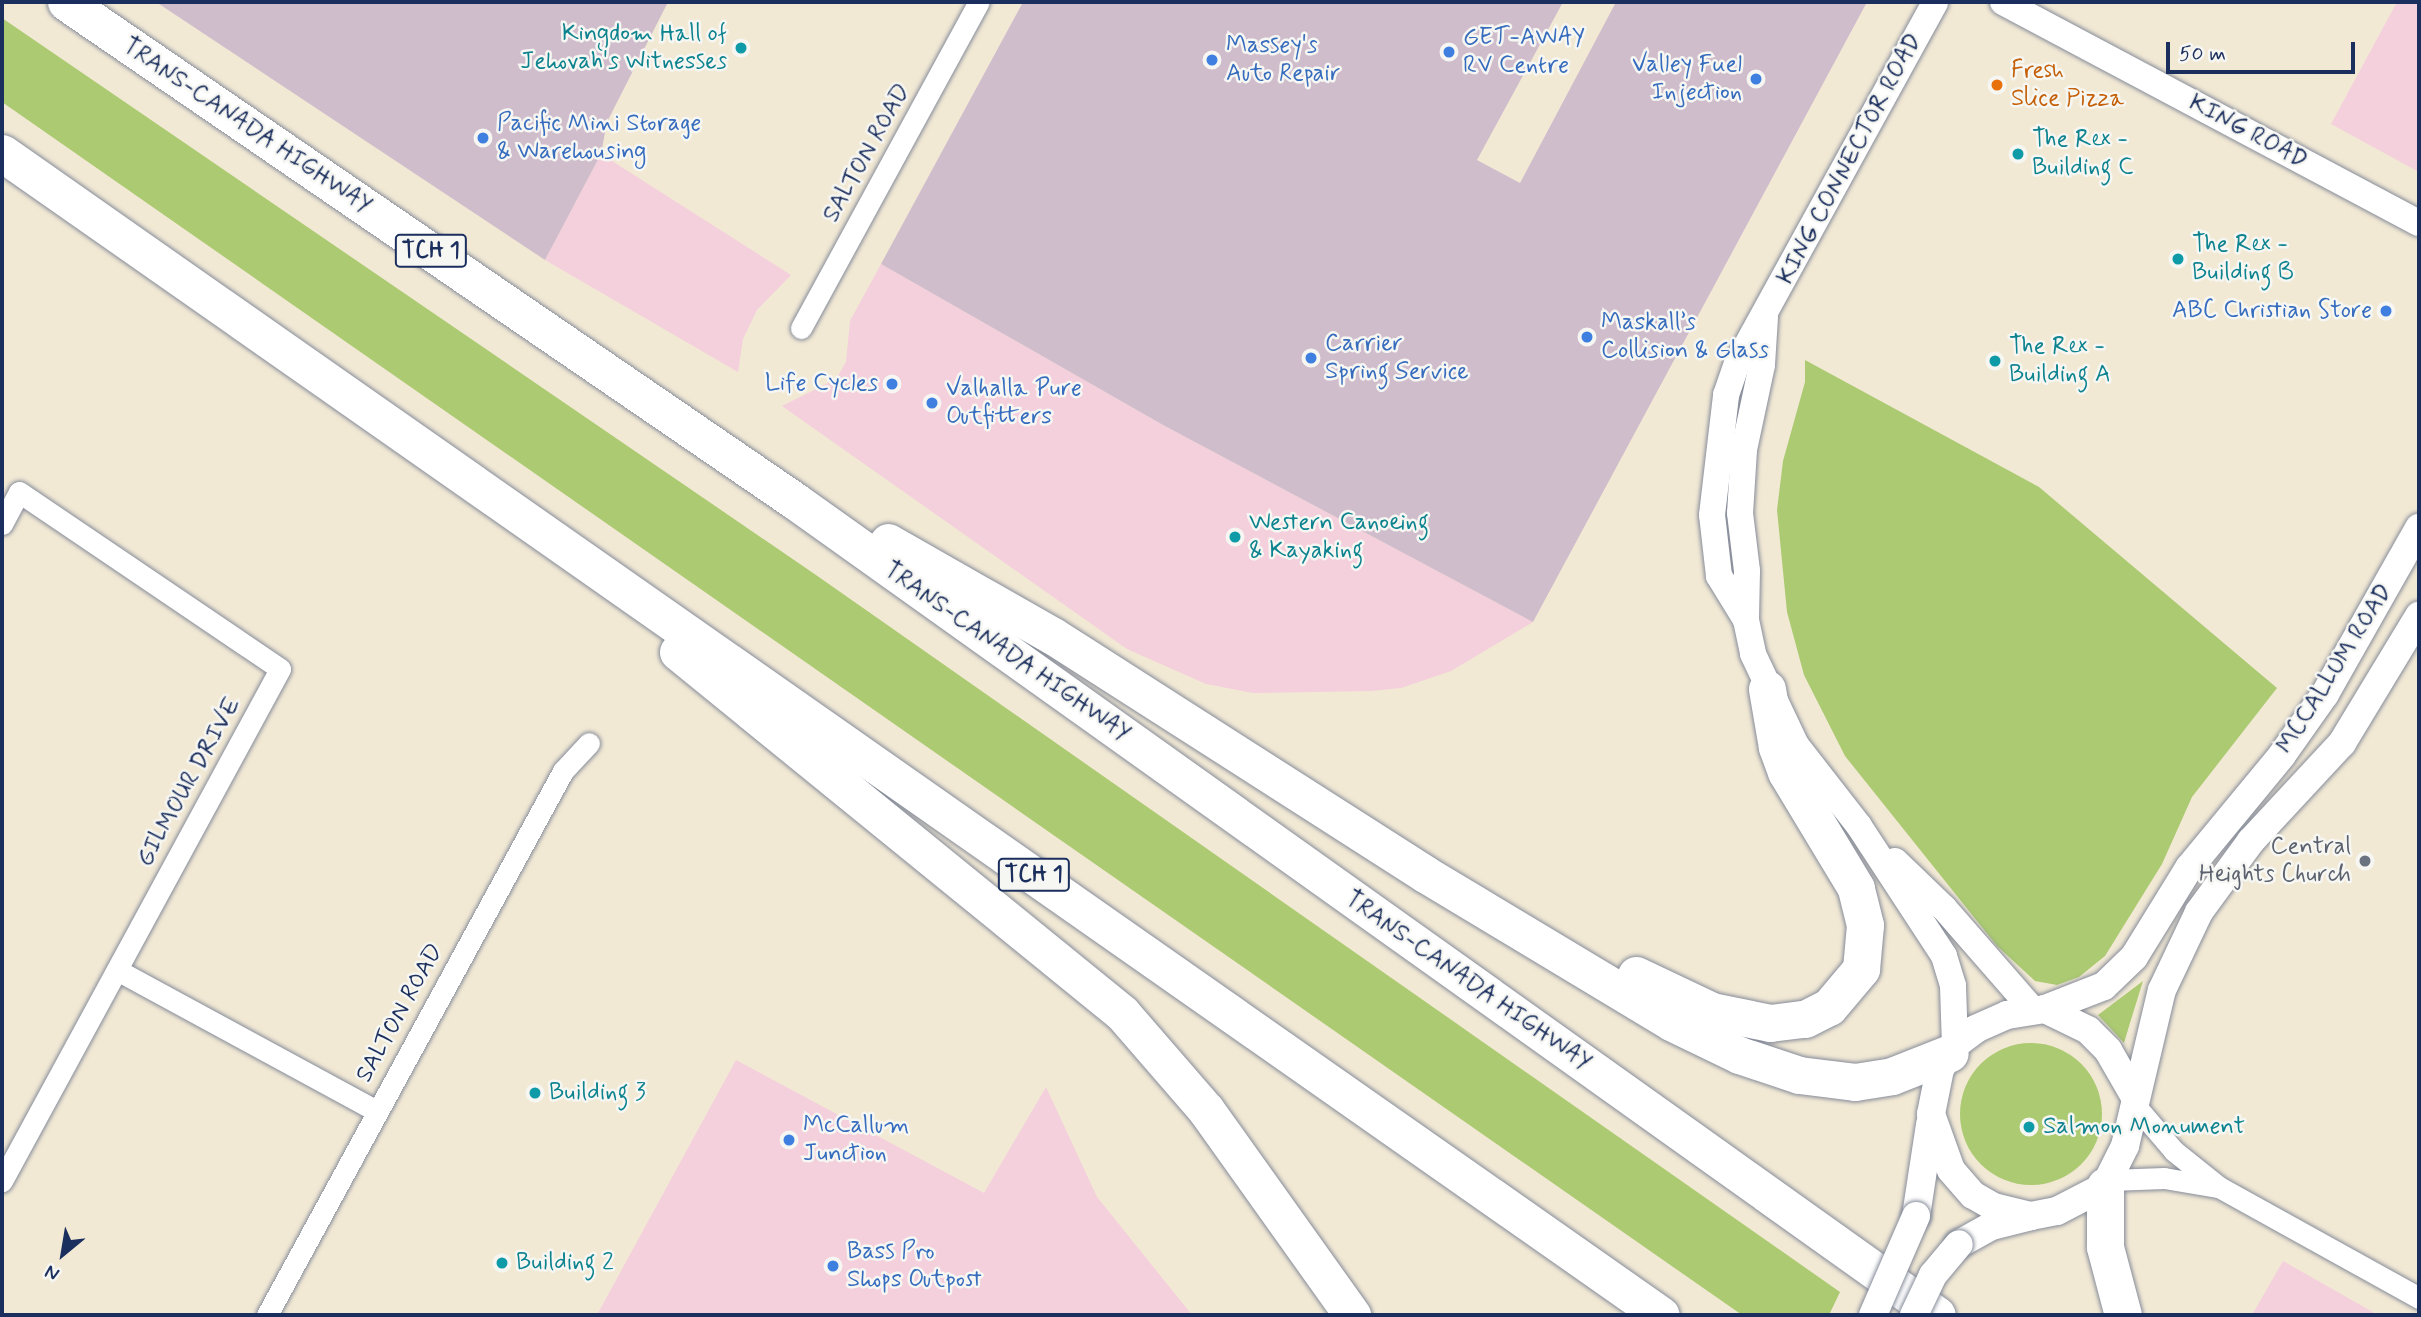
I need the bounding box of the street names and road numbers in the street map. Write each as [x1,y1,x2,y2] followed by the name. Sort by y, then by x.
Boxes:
[1772,29,1928,289] street label: KING CONNECTOR ROAD
[117,32,377,220] street label: TRANS-CANADA HIGHWAY
[817,79,917,227] street label: SALTON ROAD
[2184,89,2312,175] street label: KING ROAD
[394,232,468,270] road number: TCH 1
[878,556,1136,748] street label: TRANS-CANADA HIGHWAY
[2271,578,2399,760] street label: MCCALLUM ROAD
[131,692,247,872] street label: GILMOUR DRIVE
[997,856,1071,894] road number: TCH 1
[1339,885,1597,1077] street label: TRANS-CANADA HIGHWAY
[350,939,450,1087] street label: SALTON ROAD

